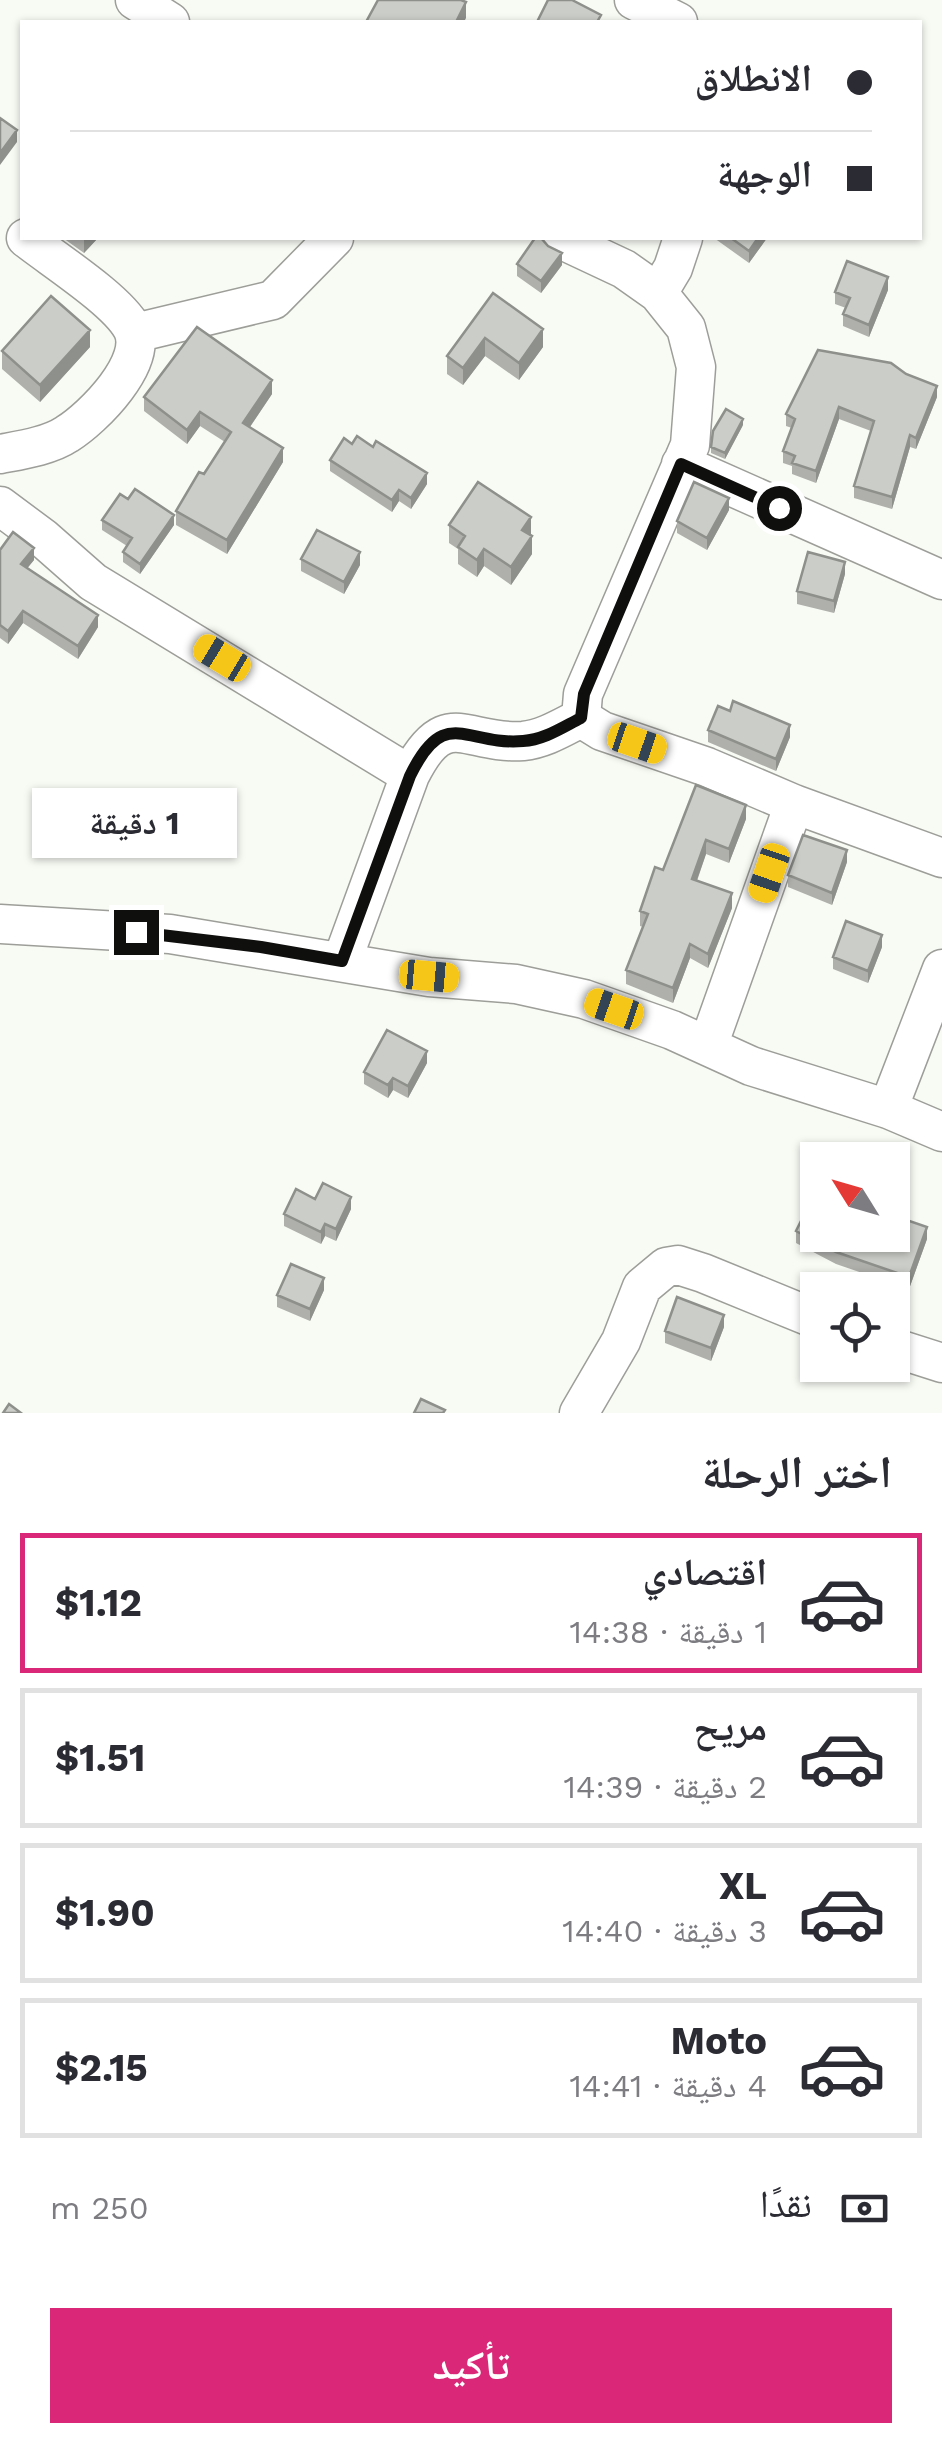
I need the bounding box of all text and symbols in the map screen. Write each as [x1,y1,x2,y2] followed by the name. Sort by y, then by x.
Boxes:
[694,56,812,100] text: الانطلاق
[717,152,812,196] text: الوجهة
[757,486,802,531] route start
[189,630,255,686] car
[604,719,670,767] car
[34,787,238,857] callout: 1 دقيقة
[89,804,180,842] text: 1 دقيقة
[745,840,793,906] car
[114,910,159,955] route end
[398,958,460,994] car
[581,985,647,1033] car
[800,1142,910,1252] north arrow
[800,1142,910,1382] map controls
[800,1272,910,1382] button: locate
[702,1446,892,1499] text: اختر الرحلة
[643,1550,767,1594] text: اقتصادي
[797,1558,887,1648] icon: car
[55,1581,142,1625] text: $1.12
[570,1613,767,1651] text: 1 دقيقة · 14:38
[693,1705,767,1749] text: مريح
[797,1713,887,1803] icon: car
[55,1736,145,1780] text: $1.51
[563,1768,767,1806] text: 2 دقيقة · 14:39
[719,1864,767,1908] text: XL
[797,1868,887,1958] icon: car
[55,1891,155,1935] text: $1.90
[562,1912,767,1950] text: 3 دقيقة · 14:40
[671,2019,767,2063] text: Moto
[797,2023,887,2113] icon: car
[55,2046,148,2090] text: $2.15
[569,2067,767,2105] text: 4 دقيقة · 14:41
[837,2181,892,2236] icon: cash
[760,2182,812,2226] text: نقدًا
[50,2189,149,2227] text: 250 m
[50,2308,892,2423] button: تأكيد

